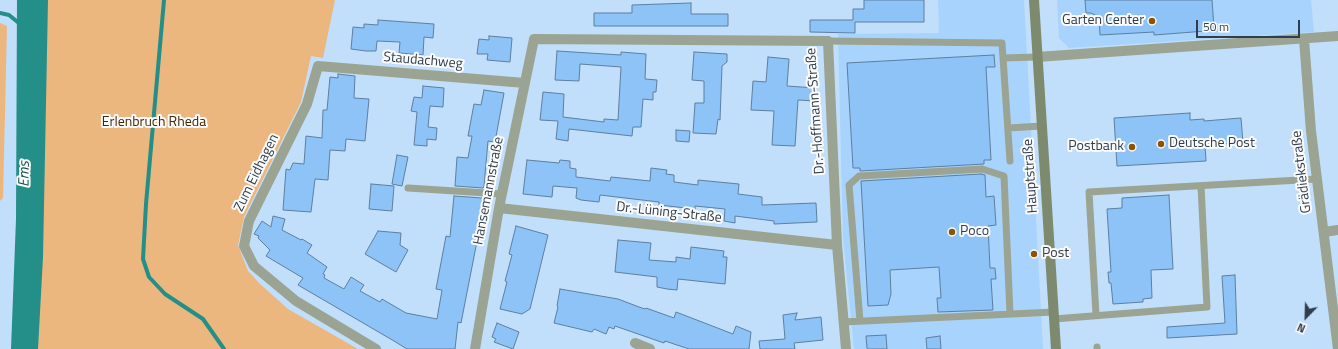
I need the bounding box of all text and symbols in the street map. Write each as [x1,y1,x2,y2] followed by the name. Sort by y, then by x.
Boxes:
[1198,12,1302,38] scale bar
[1062,13,1144,29] place label: Garten Center
[1147,16,1157,26] marker: Garten Center
[1203,17,1229,36] text: 50 m
[803,47,829,175] street label: Dr.-Hoffmann-Straße
[383,49,463,73] street label: Staudachweg
[102,115,206,131] park label: Erlenbruch Rheda
[1289,130,1315,214] street label: Grädiekstraße
[231,132,283,214] street label: Zum Eidhagen
[470,136,508,246] street label: Hansemannstraße
[1169,136,1255,152] place label: Deutsche Post
[1020,138,1042,214] street label: Hauptstraße
[1068,139,1124,155] place label: Postbank
[1156,139,1166,149] marker: Deutsche Post
[1127,142,1137,152] marker: Postbank
[16,161,34,187] water label: Ems
[615,199,723,227] street label: Dr.-Lüning-Straße
[960,224,989,240] place label: Poco
[947,227,957,237] marker: Poco
[1042,246,1069,262] place label: Post
[1029,249,1039,259] marker: Post
[1286,297,1326,337] north arrow
[1295,319,1308,337] text: N

